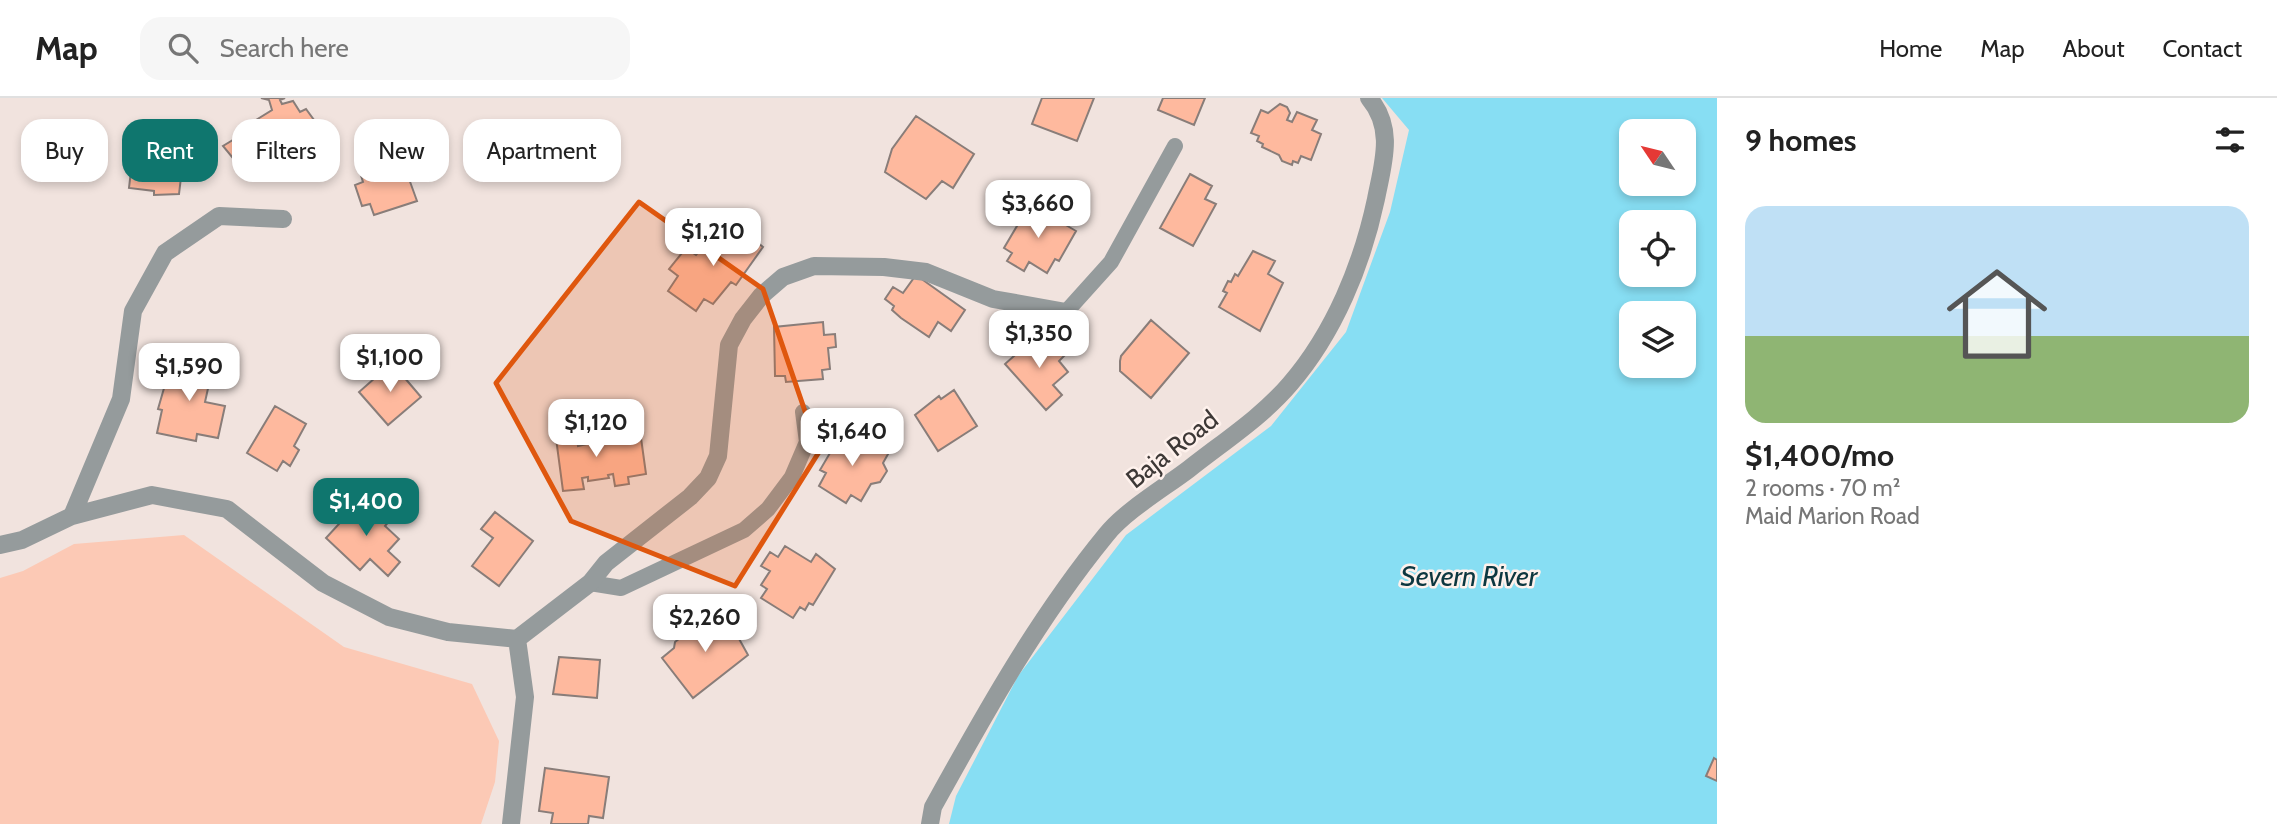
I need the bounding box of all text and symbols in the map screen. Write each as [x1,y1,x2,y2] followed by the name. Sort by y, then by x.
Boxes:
[140,17,630,80] search box
[35,28,98,68] text: Map
[164,29,202,67] icon: search
[220,32,349,64] text: Search here
[1879,34,1942,63] text: Home
[1980,34,2025,63] text: Map
[2063,34,2125,63] text: About
[2163,34,2242,63] text: Contact
[21,119,108,182] chip: Buy
[122,119,218,182] chip: Rent
[232,119,340,182] chip: Filters
[354,119,449,182] chip: New
[463,119,621,182] chip: Apartment
[1619,119,1696,196] north arrow
[1619,119,1696,378] map controls
[2211,121,2249,159] icon: filters
[1745,122,1856,159] text: 9 homes
[981,180,1095,240] pin: $3,660
[1001,189,1075,217] text: $3,660
[656,208,770,268] pin: $1,210
[1619,210,1696,287] button: locate
[681,217,745,245] text: $1,210
[1934,251,2060,377] icon: home
[1619,301,1696,378] button: layers
[982,310,1096,370] pin: $1,350
[1005,319,1073,347] text: $1,350
[333,334,447,394] pin: $1,100
[356,343,424,371] text: $1,100
[132,344,246,403] pin: $1,590
[155,352,223,380] text: $1,590
[539,400,653,459] pin: $1,120
[1119,403,1225,495] street label: Baja Road
[564,408,628,436] text: $1,120
[795,408,909,468] pin: $1,640
[817,417,887,445] text: $1,640
[1745,437,1894,474] text: $1,400/mo
[1745,474,1900,502] text: 2 rooms · 70 m²
[309,478,423,538] pin: $1,400
[329,487,403,515] text: $1,400
[1745,502,1920,530] text: Maid Marion Road
[1401,559,1539,593] water label: Severn River
[648,594,762,654] pin: $2,260
[669,603,741,631] text: $2,260

